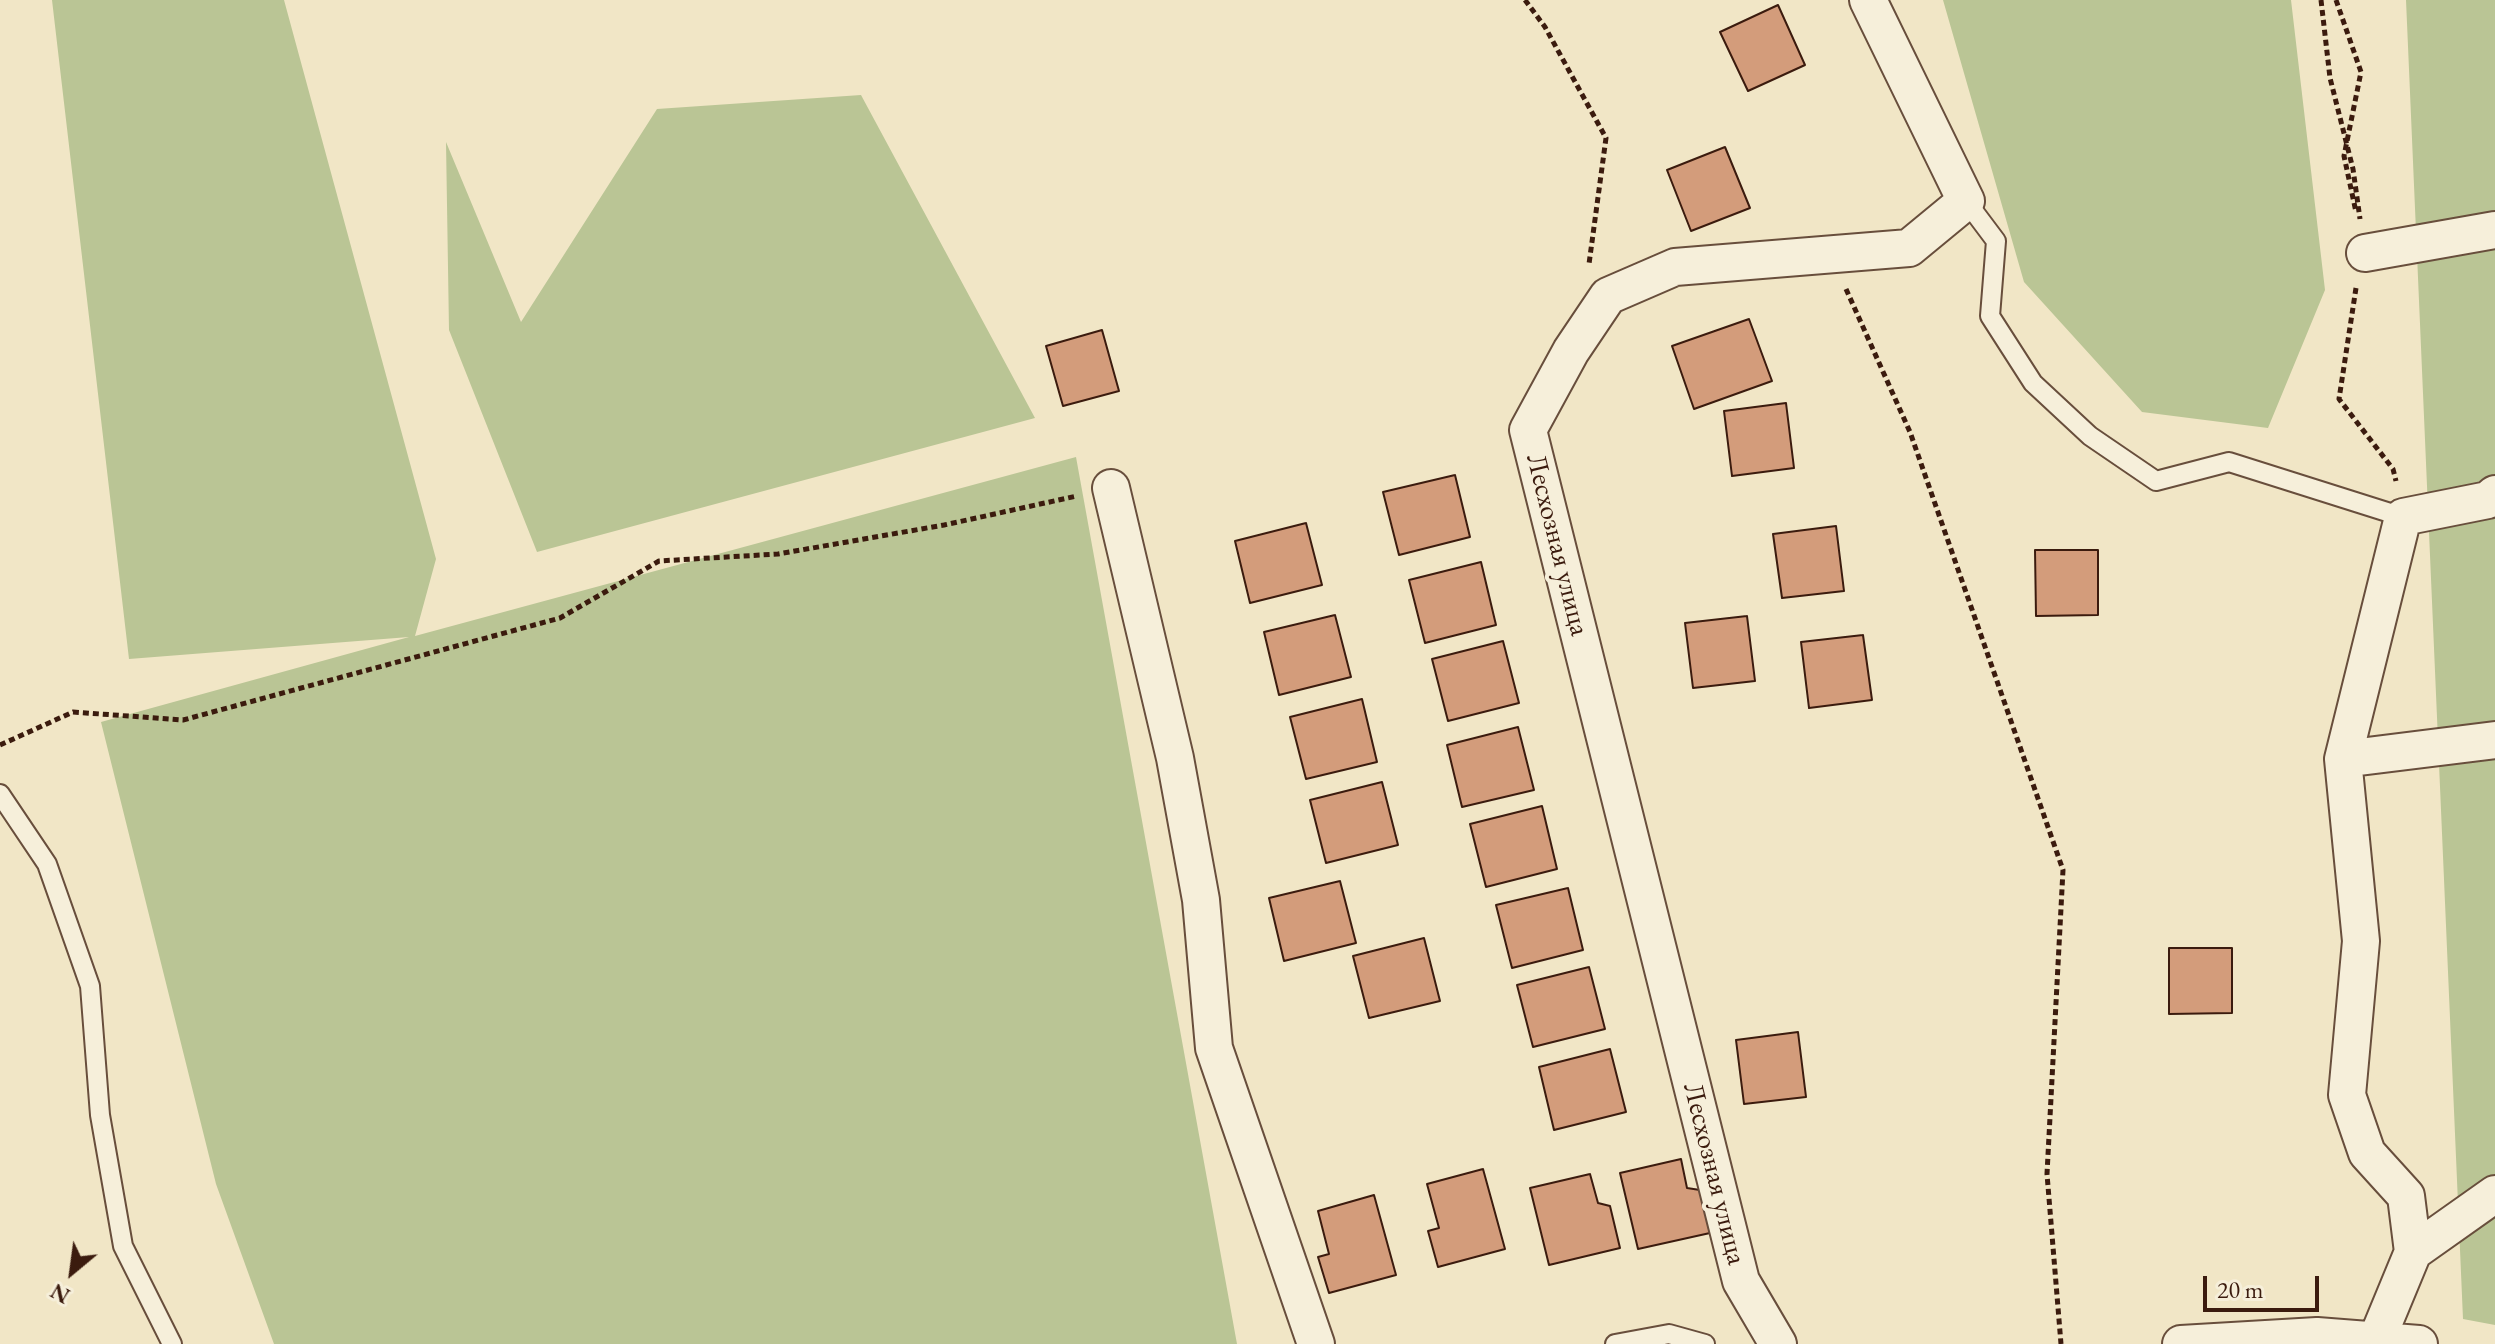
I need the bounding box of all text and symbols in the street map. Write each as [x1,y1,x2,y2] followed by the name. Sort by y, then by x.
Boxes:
[1518,451,1596,639] street label: Лесхозная улица
[1675,1080,1753,1268] street label: Лесхозная улица
[32,1232,112,1312] north arrow
[2207,1260,2323,1310] scale bar
[2217,1274,2264,1305] text: 20 m
[45,1276,75,1310] text: N

